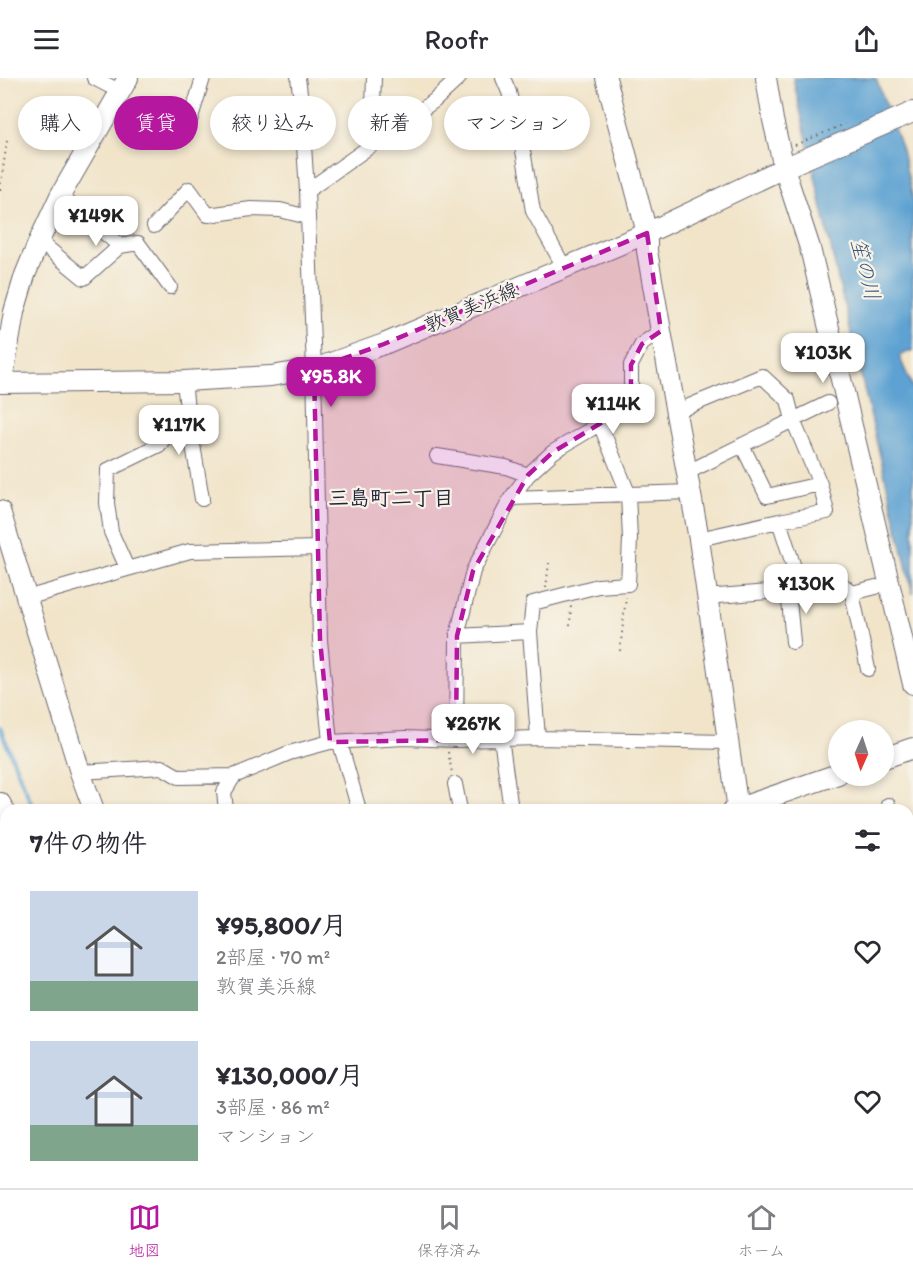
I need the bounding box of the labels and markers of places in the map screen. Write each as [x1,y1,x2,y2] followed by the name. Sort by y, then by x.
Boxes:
[54,196,138,247] pin: ¥149K
[781,333,865,384] pin: ¥103K
[282,357,380,408] pin: ¥95.8K
[571,384,655,435] pin: ¥114K
[137,405,221,456] pin: ¥117K
[764,564,848,615] pin: ¥130K
[431,704,515,755] pin: ¥267K

